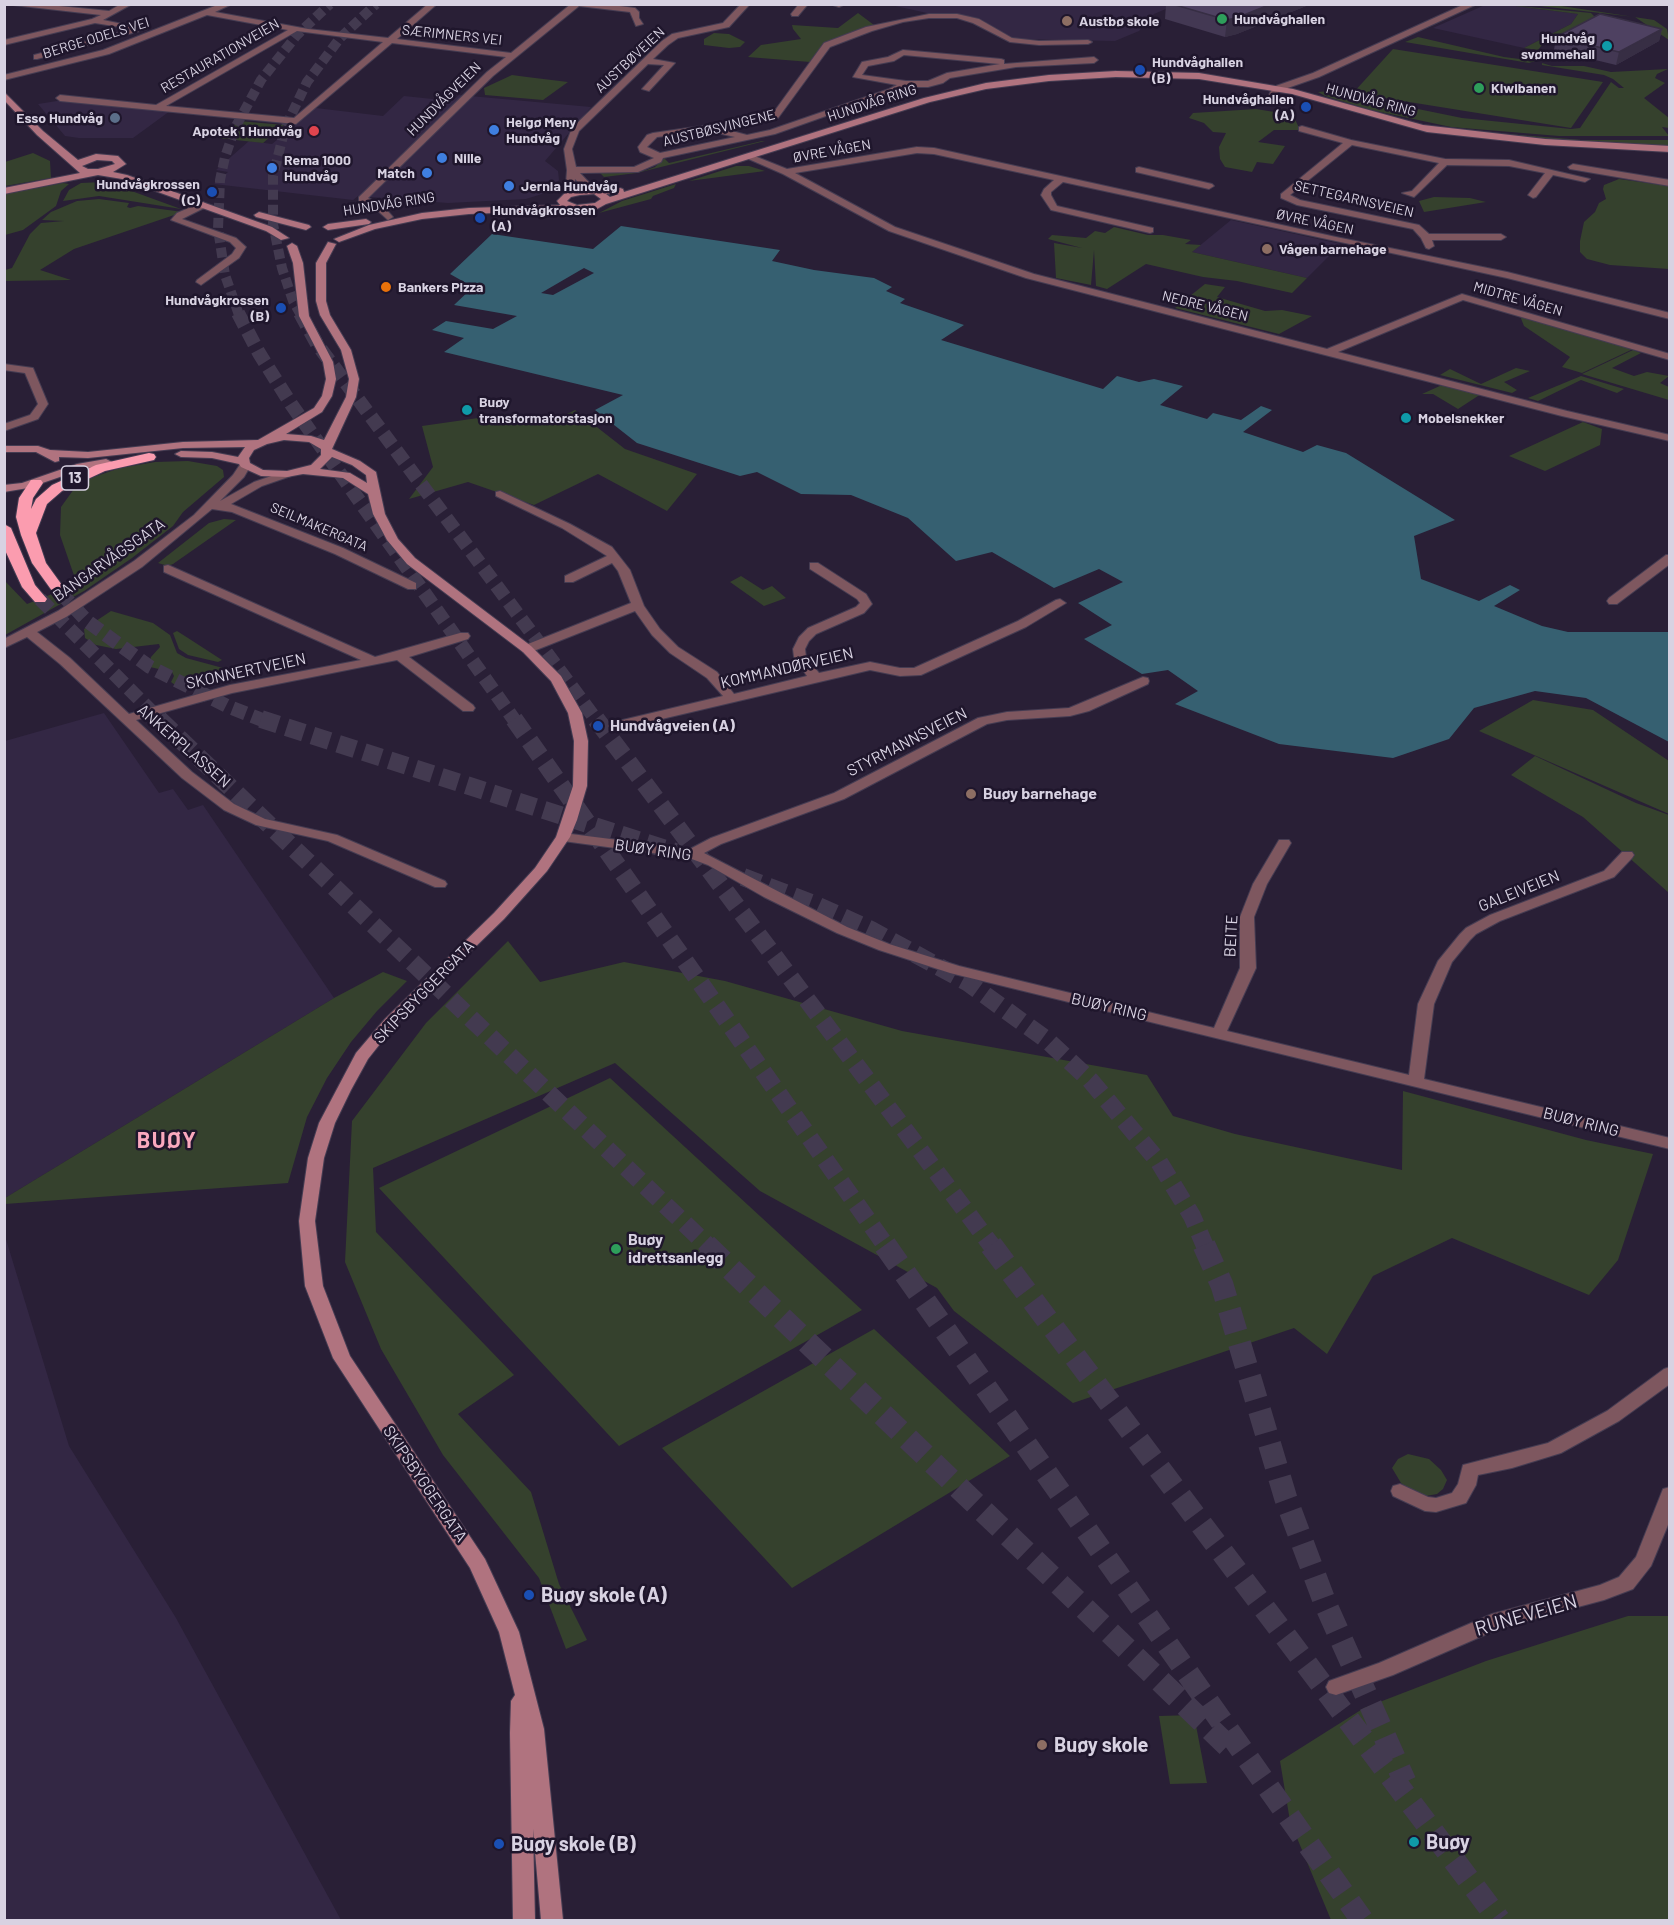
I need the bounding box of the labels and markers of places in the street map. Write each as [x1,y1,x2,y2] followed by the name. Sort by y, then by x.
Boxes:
[1234,11,1325,27] place label: Hundvåghallen
[1215,12,1229,26] marker: Hundvåghallen
[1079,13,1159,29] place label: Austbø skole
[1060,14,1074,28] marker: Austbø skole
[1521,30,1595,62] place label: Hundvåg svømmehall
[1600,39,1614,53] marker: Hundvåg svømmehall
[1152,54,1243,86] place label: Hundvåghallen (B)
[1133,63,1147,77] marker: Hundvåghallen (B)
[1491,80,1556,96] place label: Kiwibanen
[1472,81,1486,95] marker: Kiwibanen
[1203,91,1294,124] place label: Hundvåghallen (A)
[1299,100,1313,114] marker: Hundvåghallen (A)
[16,110,103,126] place label: Esso Hundvåg
[108,111,122,125] marker: Esso Hundvåg
[506,114,576,146] place label: Helgø Meny Hundvåg
[192,123,302,139] place label: Apotek 1 Hundvåg
[487,123,501,137] marker: Helgø Meny Hundvåg
[307,124,321,138] marker: Apotek 1 Hundvåg
[454,150,481,166] place label: Nille
[435,151,449,165] marker: Nille
[284,152,351,184] place label: Rema 1000 Hundvåg
[265,161,279,175] marker: Rema 1000 Hundvåg
[377,165,415,181] place label: Match
[420,166,434,180] marker: Match
[96,176,200,208] place label: Hundvågkrossen (C)
[521,178,618,194] place label: Jernia Hundvåg
[502,179,516,193] marker: Jernia Hundvåg
[205,185,219,199] marker: Hundvågkrossen (C)
[492,202,596,234] place label: Hundvågkrossen (A)
[473,211,487,225] marker: Hundvågkrossen (A)
[1279,241,1387,257] place label: Vågen barnehage
[1260,242,1274,256] marker: Vågen barnehage
[398,279,483,295] place label: Bankers Pizza
[379,280,393,294] marker: Bankers Pizza
[165,292,269,324] place label: Hundvågkrossen (B)
[274,301,288,315] marker: Hundvågkrossen (B)
[479,394,613,426] place label: Buøy transformatorstasjon
[460,403,474,417] marker: Buøy transformatorstasjon
[1418,410,1504,426] place label: Mobelsnekker
[1399,411,1413,425] marker: Mobelsnekker
[610,716,735,736] place label: Hundvågveien (A)
[591,719,605,733] marker: Hundvågveien (A)
[983,784,1097,804] place label: Buøy barnehage
[964,787,978,801] marker: Buøy barnehage
[628,1230,723,1268] place label: Buøy idrettsanlegg
[609,1242,623,1256] marker: Buøy idrettsanlegg
[541,1583,667,1607] place label: Buøy skole (A)
[522,1588,536,1602] marker: Buøy skole (A)
[1054,1733,1148,1757] place label: Buøy skole
[1035,1738,1049,1752] marker: Buøy skole
[1426,1830,1470,1854] place label: Buøy
[511,1832,636,1856] place label: Buøy skole (B)
[1407,1835,1421,1849] marker: Buøy
[492,1837,506,1851] marker: Buøy skole (B)

